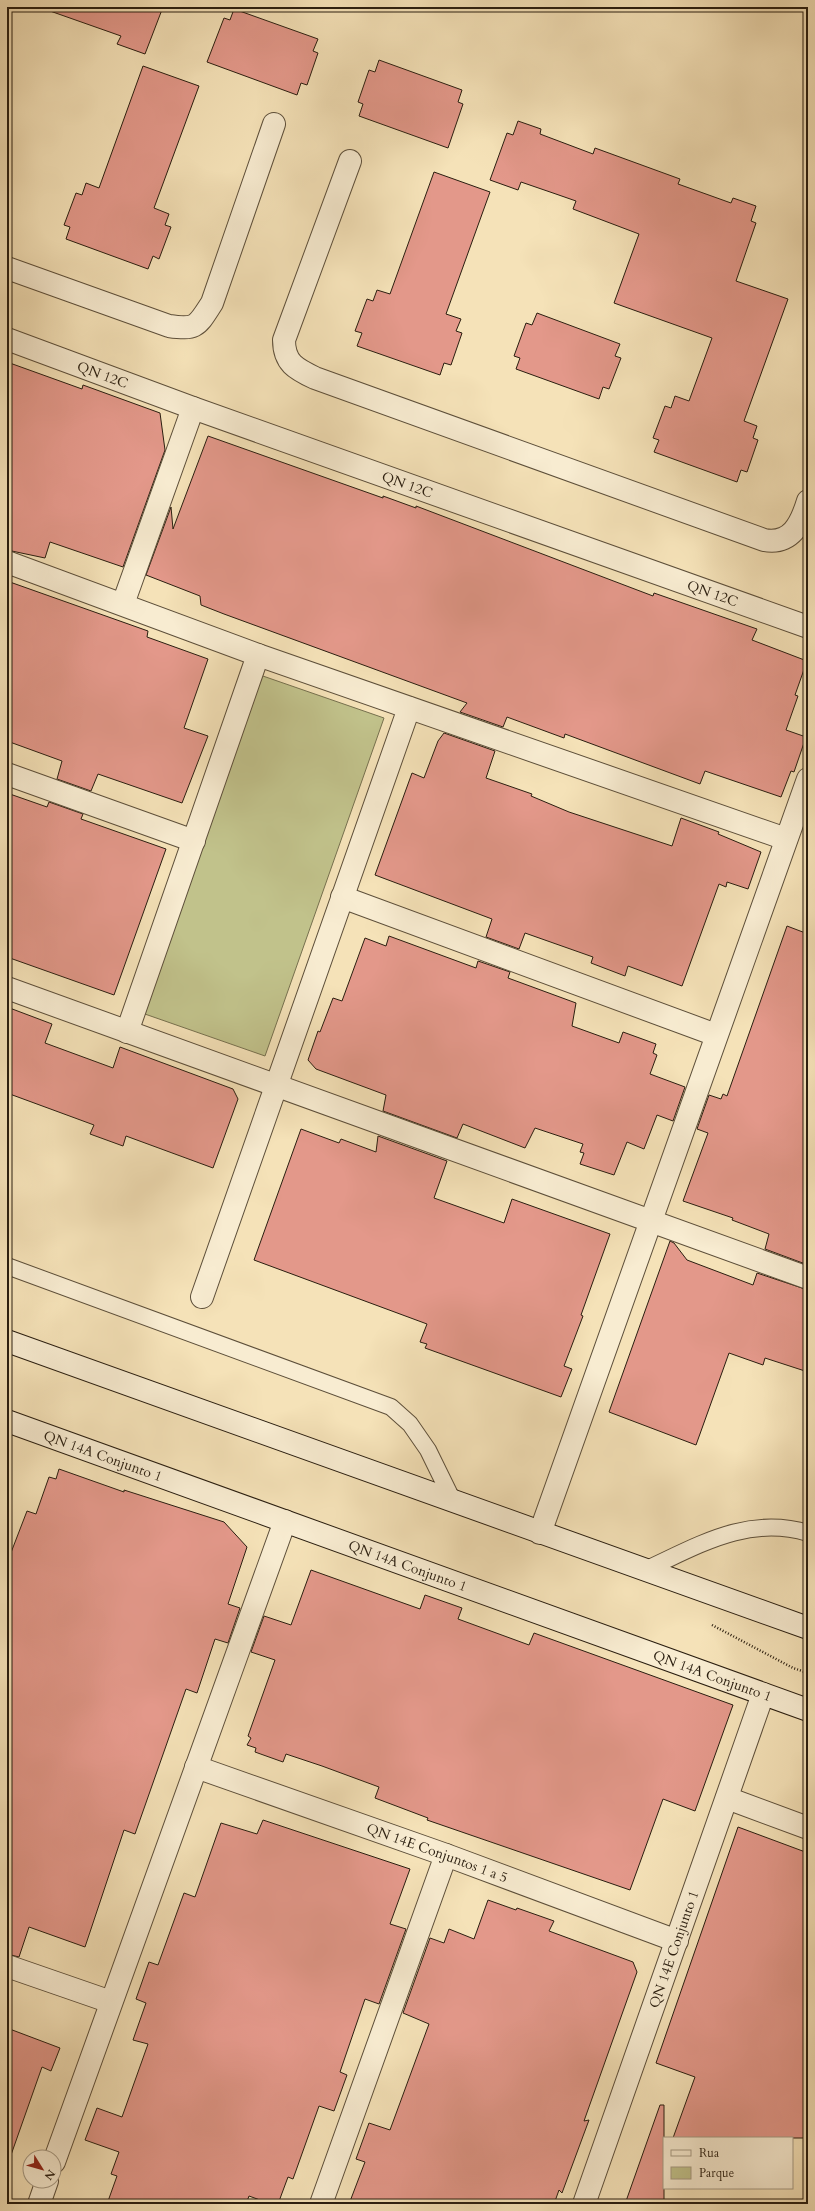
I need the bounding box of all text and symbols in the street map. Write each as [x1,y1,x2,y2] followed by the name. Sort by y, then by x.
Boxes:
[74,357,131,393] street label: QN 12C
[379,467,436,503] street label: QN 12C
[684,576,741,611] street label: QN 12C
[41,1426,165,1486] street label: QN 14A Conjunto 1
[346,1536,469,1596] street label: QN 14A Conjunto 1
[650,1646,774,1706] street label: QN 14A Conjunto 1
[364,1819,510,1887] street label: QN 14E Conjuntos 1 a 5
[644,1888,703,2011] street label: QN 14E Conjunto 1
[663,2137,793,2189] legend
[699,2145,720,2161] text: Rua
[22,2149,62,2189] north arrow
[699,2165,734,2181] text: Parque
[40,2166,58,2183] text: N

